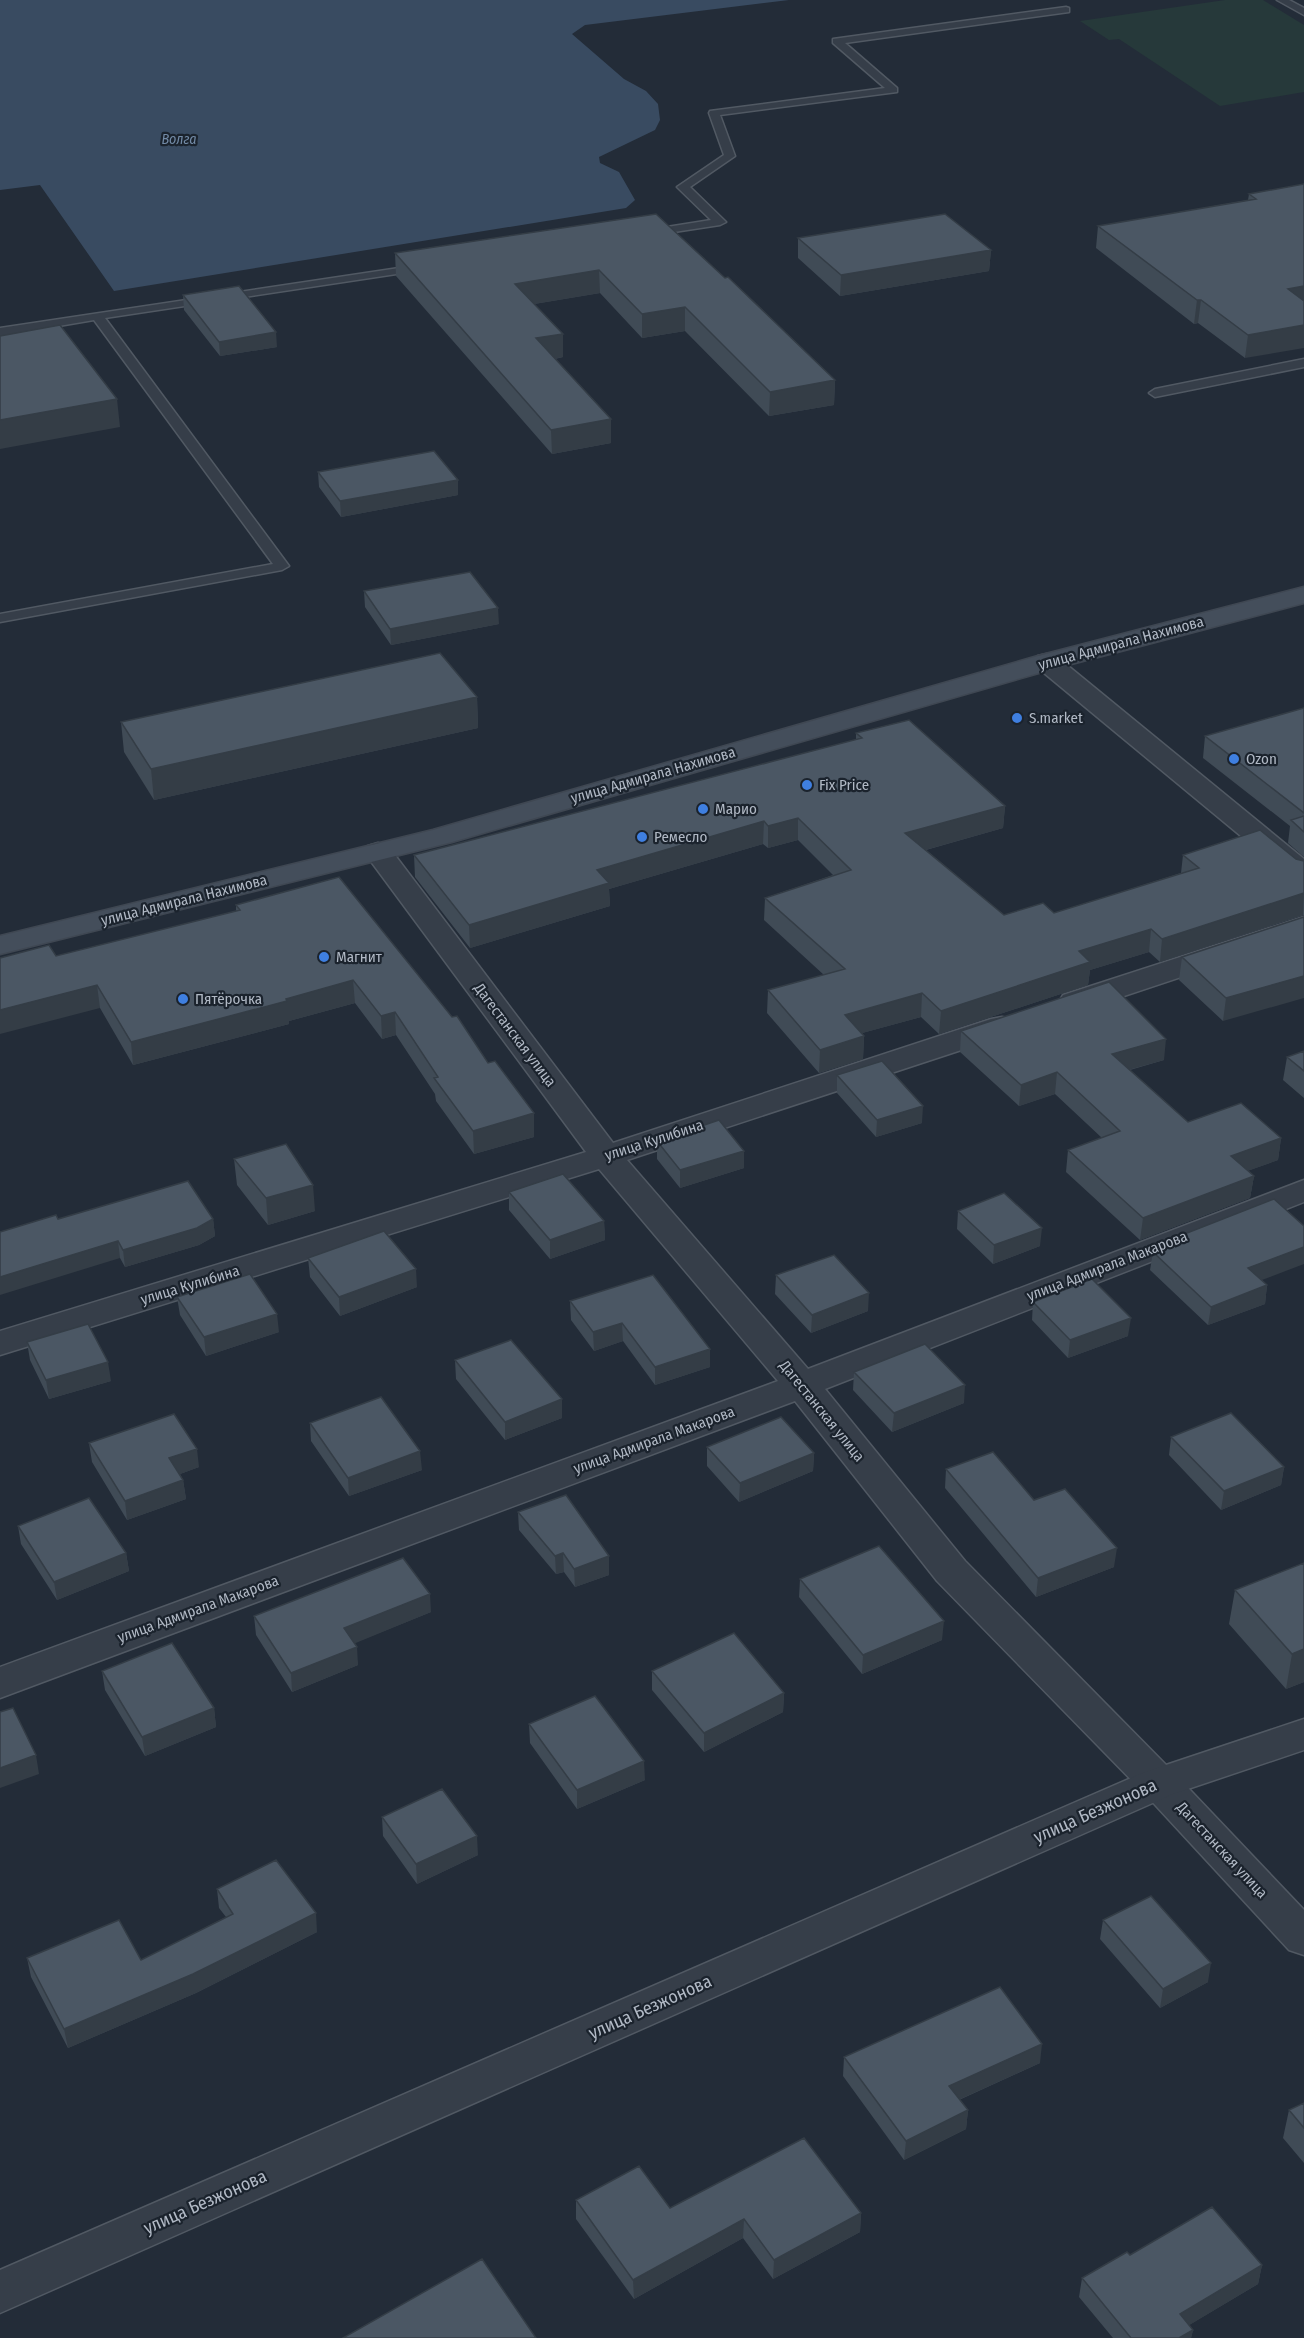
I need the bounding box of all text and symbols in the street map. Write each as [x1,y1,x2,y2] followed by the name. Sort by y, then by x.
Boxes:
[161,131,197,148] water label: Волга
[1036,612,1206,674] street label: улица Адмирала Нахимова
[1029,709,1083,727] place label: S.market
[1010,711,1024,725] marker: S.market
[569,743,737,807] street label: улица Адмирала Нахимова
[1246,750,1277,768] place label: Ozon
[1227,752,1241,766] marker: Ozon
[819,776,869,794] place label: Fix Price
[800,778,814,792] marker: Fix Price
[715,800,757,818] place label: Марио
[696,802,710,816] marker: Марио
[654,828,707,846] place label: Ремесло
[635,830,649,844] marker: Ремесло
[99,871,269,929] street label: улица Адмирала Нахимова
[336,948,383,966] place label: Магнит
[317,950,331,964] marker: Магнит
[470,979,560,1090] street label: Дагестанская улица
[195,990,262,1008] place label: Пятёрочка
[176,992,190,1006] marker: Пятёрочка
[602,1116,706,1164] street label: улица Кулибина
[1024,1227,1190,1305] street label: улица Адмирала Макарова
[138,1261,242,1309] street label: улица Кулибина
[775,1356,868,1465] street label: Дагестанская улица
[571,1402,737,1478] street label: улица Адмирала Макарова
[115,1571,281,1647] street label: улица Адмирала Макарова
[1030,1774,1160,1848] street label: улица Безжонова
[1172,1797,1271,1902] street label: Дагестанская улица
[585,1970,715,2044] street label: улица Безжонова
[140,2165,270,2239] street label: улица Безжонова

